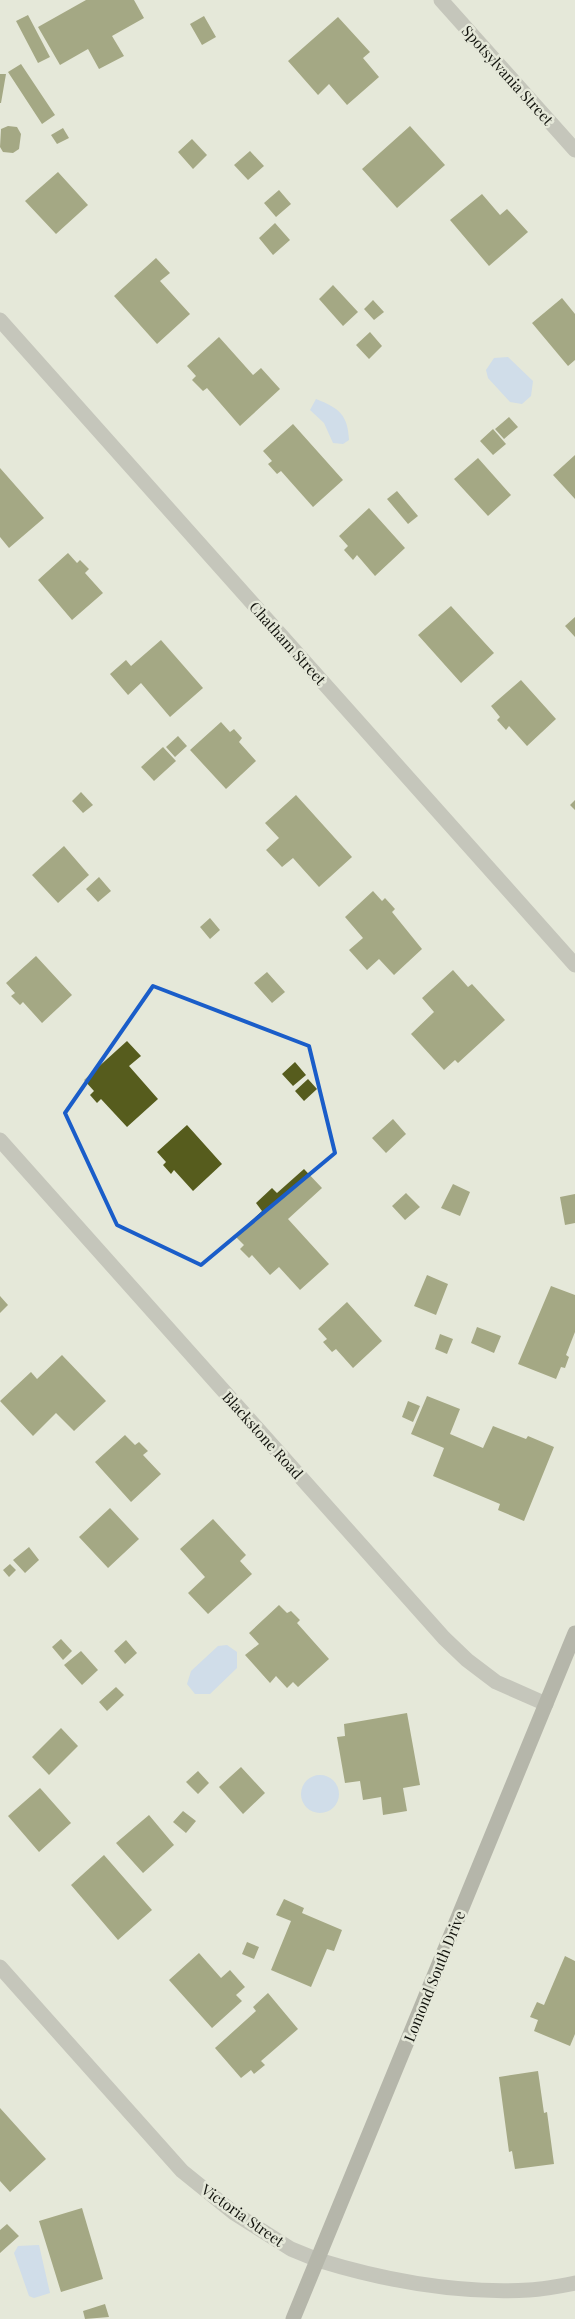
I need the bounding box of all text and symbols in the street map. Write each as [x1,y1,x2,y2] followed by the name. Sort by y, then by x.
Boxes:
[458,21,559,130] street label: Spotsylvania Street
[245,597,331,689] street label: Chatham Street
[218,1387,308,1483] street label: Blackstone Road
[399,1908,469,2044] street label: Lomond South Drive
[197,2179,289,2251] street label: Victoria Street

